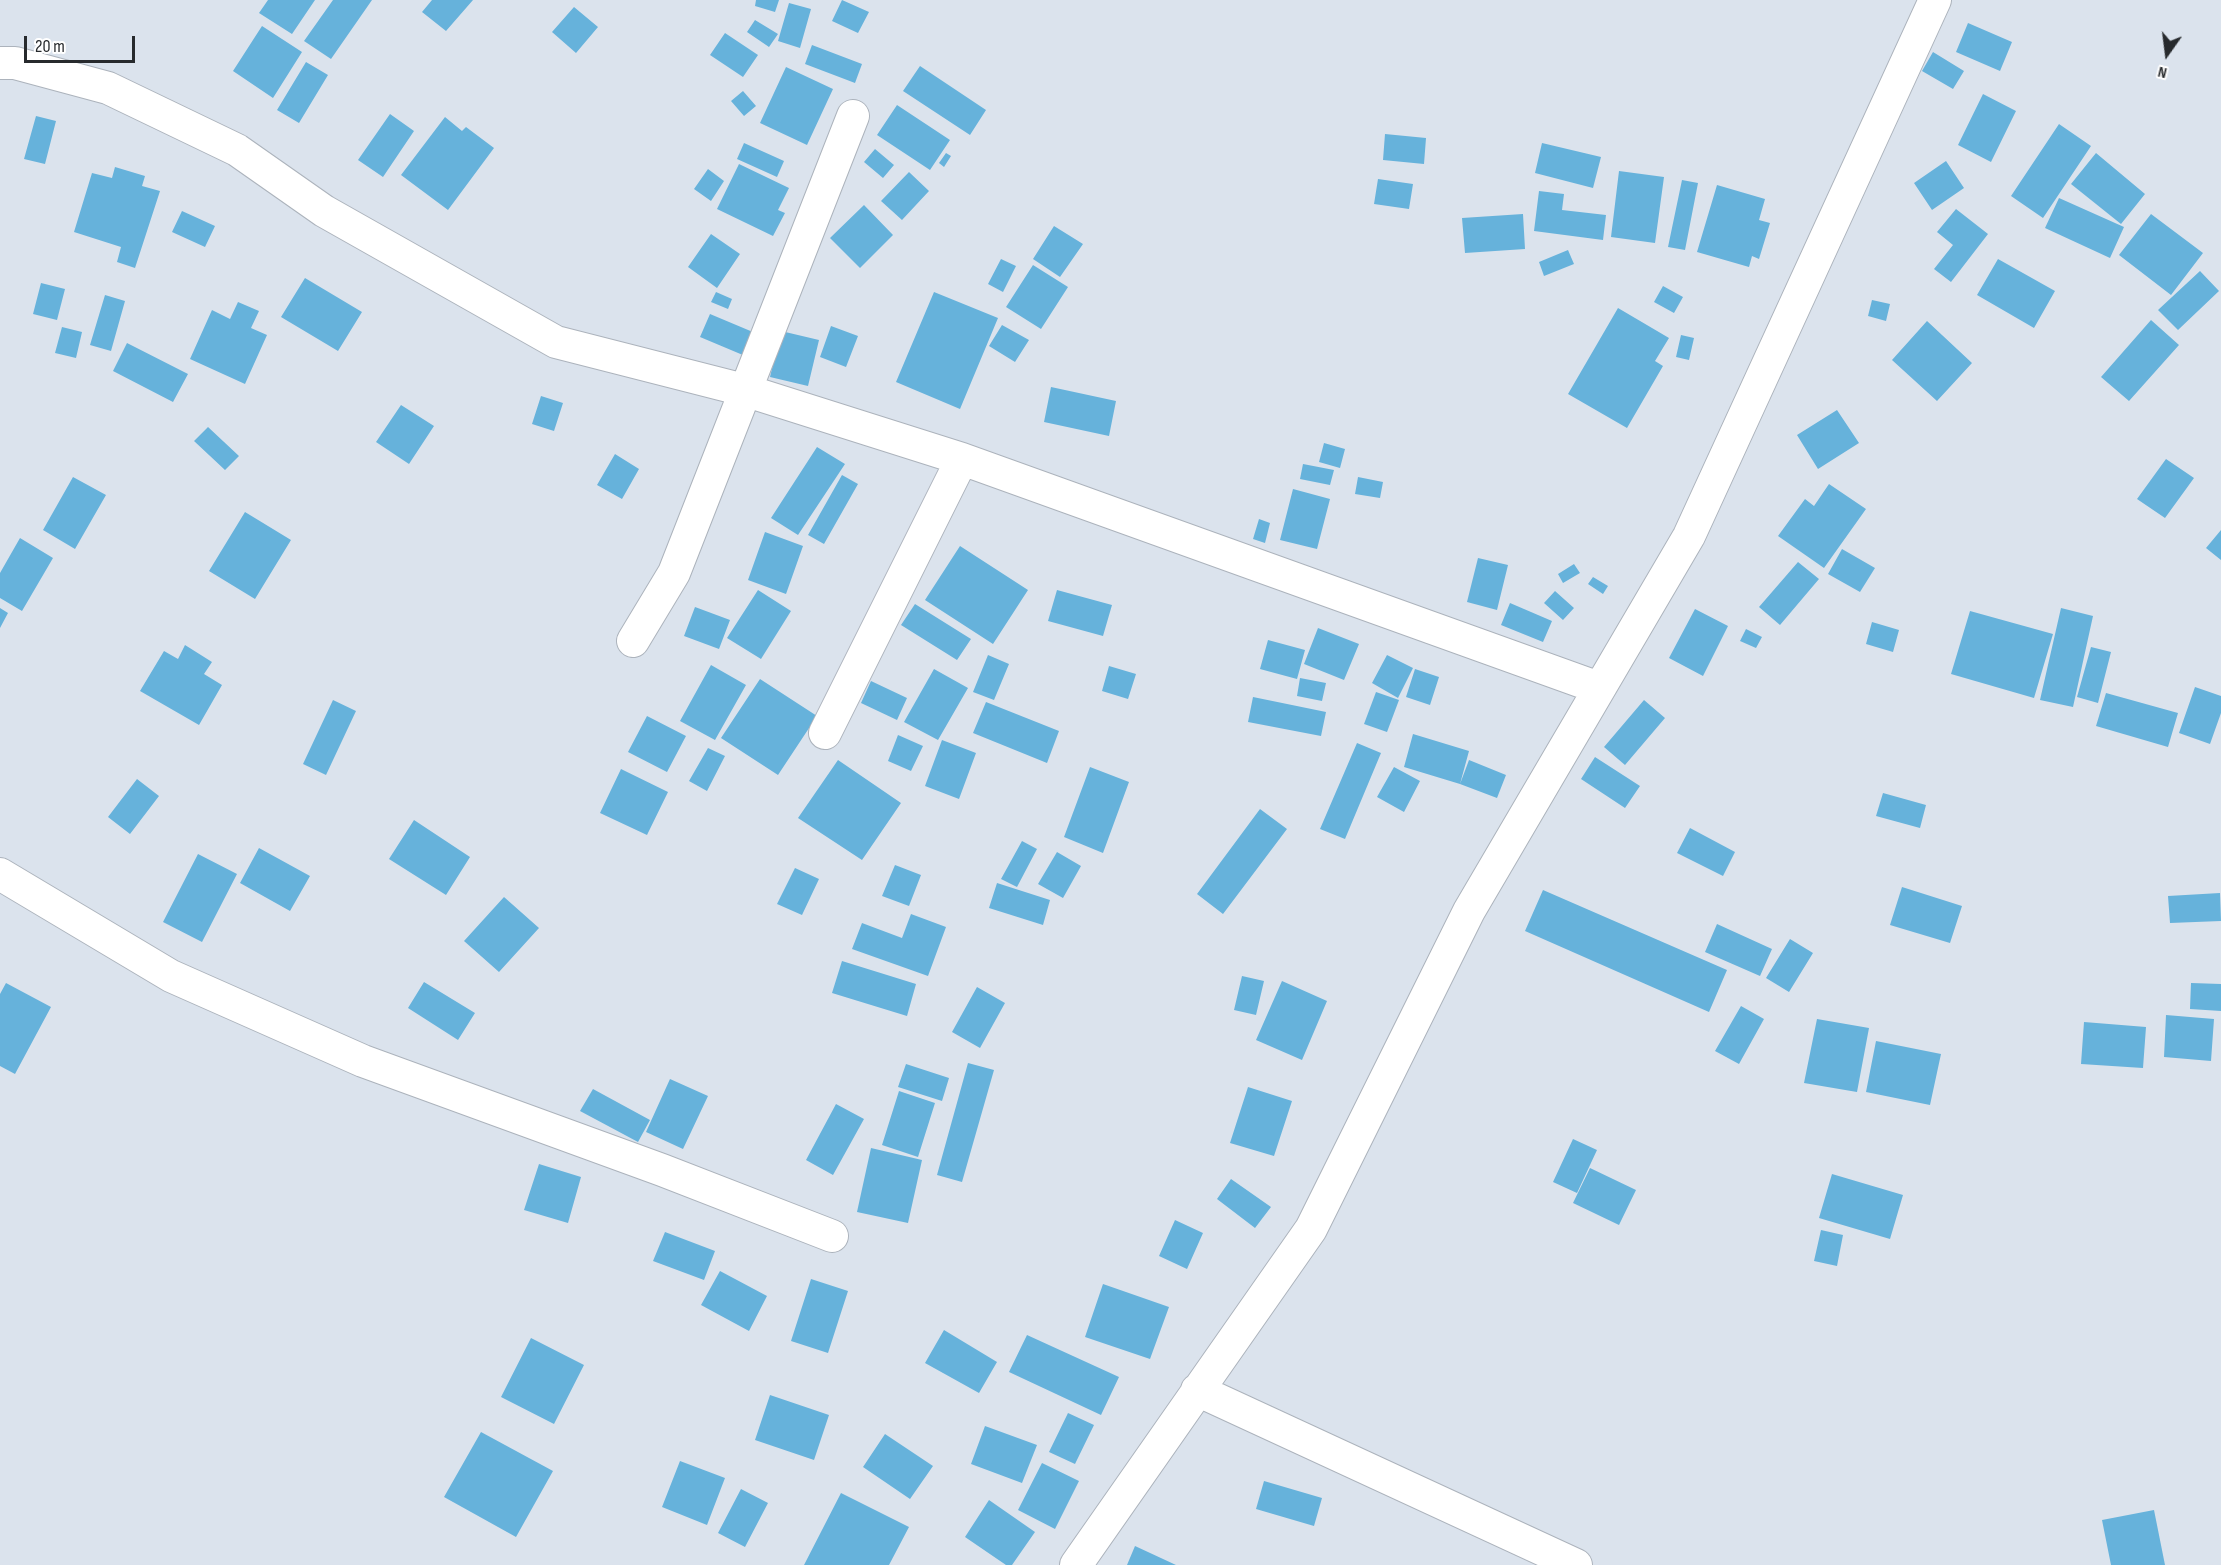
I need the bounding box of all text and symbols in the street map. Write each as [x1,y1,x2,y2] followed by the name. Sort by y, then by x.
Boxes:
[27,24,138,62] scale bar
[2137,24,2197,84] north arrow
[35,36,65,57] text: 20 m
[2156,62,2169,82] text: N

